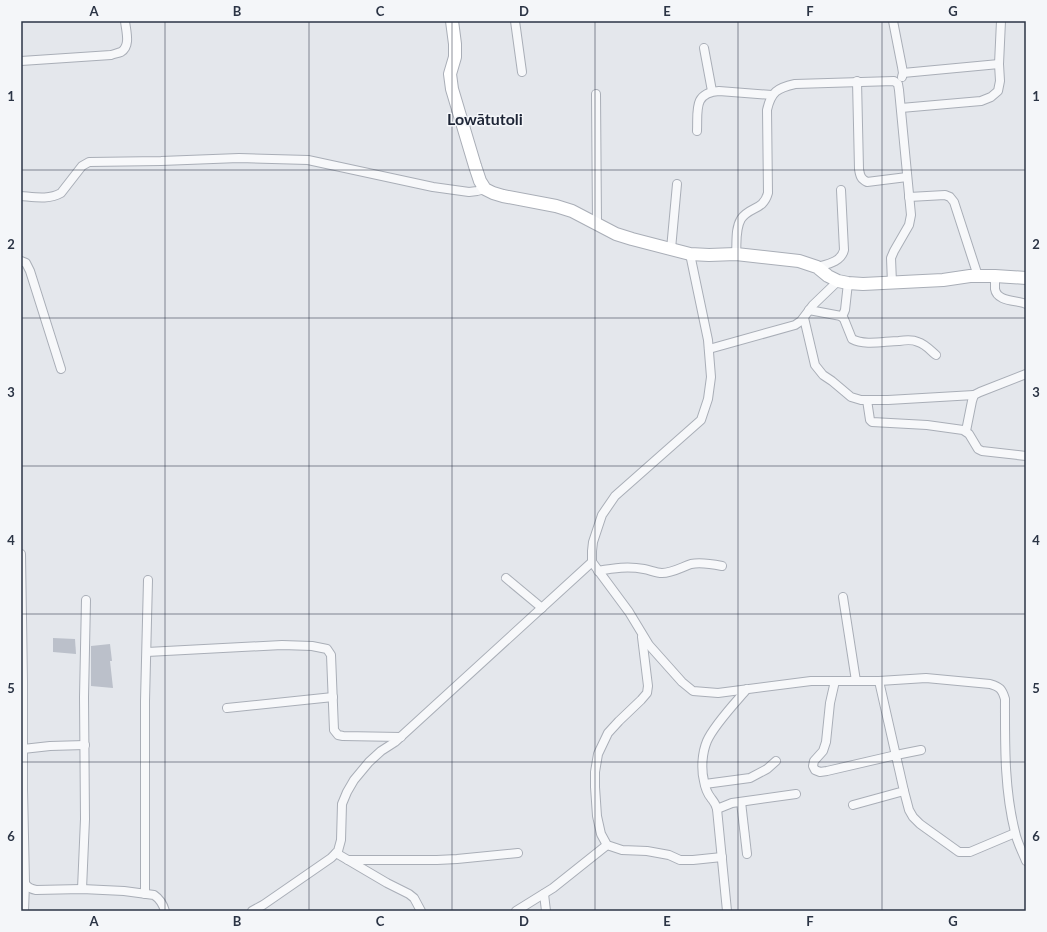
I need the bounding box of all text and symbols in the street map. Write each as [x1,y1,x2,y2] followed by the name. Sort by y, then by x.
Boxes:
[88,3,99,19] text: A
[233,3,242,19] text: B
[376,3,385,19] text: C
[519,3,529,19] text: D
[663,3,671,19] text: E
[806,3,814,19] text: F
[948,3,958,19] text: G
[7,88,15,104] text: 1
[1032,88,1040,104] text: 1
[447,109,523,128] district label: Lowātutoli
[7,236,15,252] text: 2
[1032,236,1040,252] text: 2
[7,384,15,400] text: 3
[1032,384,1040,400] text: 3
[7,532,15,548] text: 4
[1032,532,1040,548] text: 4
[7,680,15,696] text: 5
[1032,680,1040,696] text: 5
[7,828,15,844] text: 6
[1032,828,1040,844] text: 6
[88,913,99,929] text: A
[233,913,242,929] text: B
[376,913,385,929] text: C
[519,913,529,929] text: D
[663,913,671,929] text: E
[806,913,814,929] text: F
[948,913,958,929] text: G

